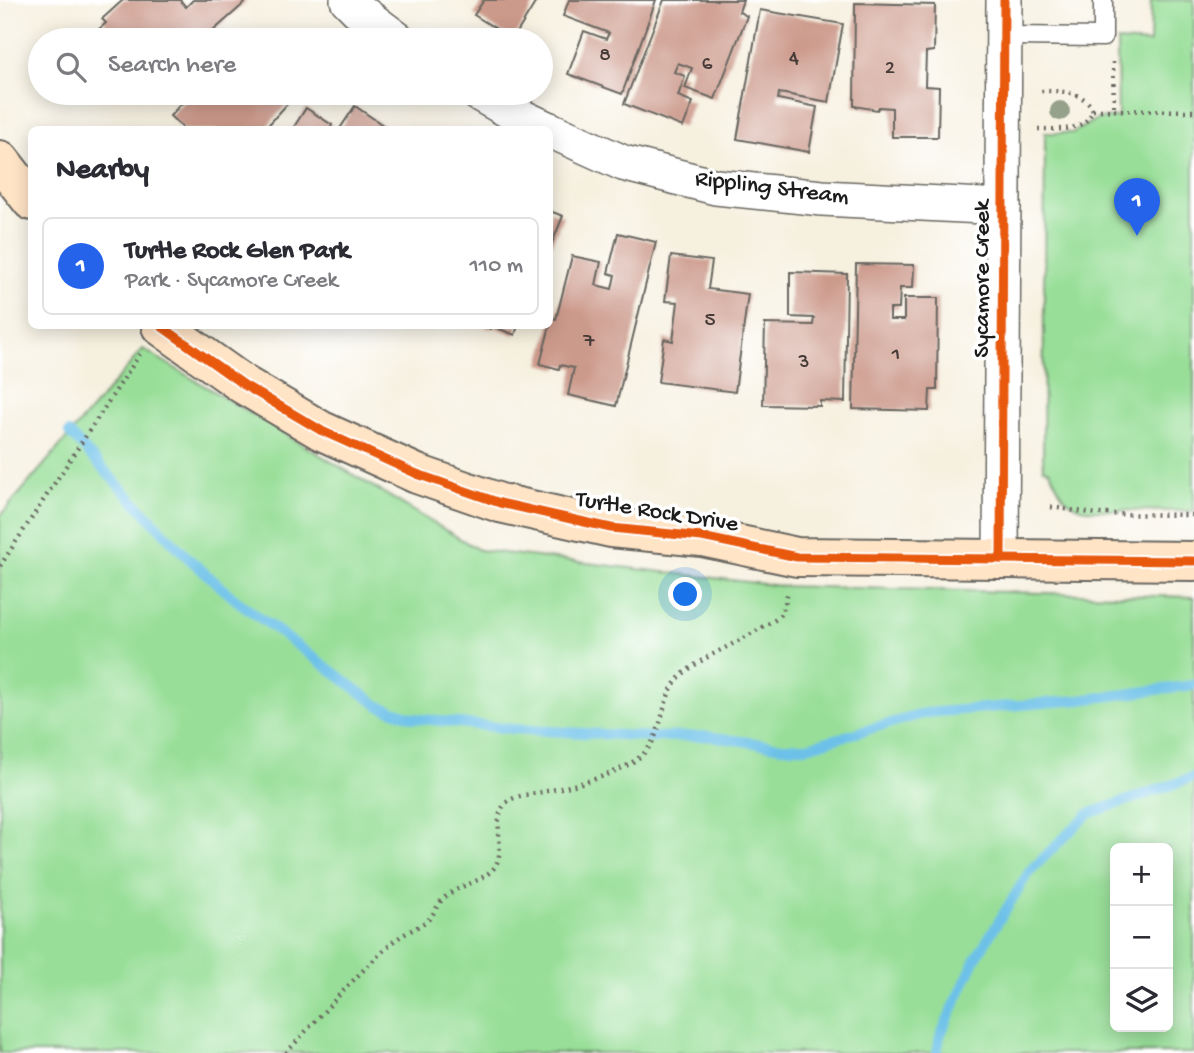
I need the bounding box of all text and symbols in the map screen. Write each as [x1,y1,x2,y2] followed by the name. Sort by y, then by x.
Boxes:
[28,28,553,105] search box
[599,44,611,69] house number: 8
[789,47,799,72] house number: 4
[52,48,90,86] icon: search
[108,51,236,82] text: Search here
[702,53,713,78] house number: 6
[885,57,895,82] house number: 2
[56,154,149,189] text: Nearby
[693,165,851,213] street label: Rippling Stream
[1114,178,1160,236] pin: 1
[969,198,998,358] street label: Sycamore Creek
[125,237,350,268] text: Turtle Rock Glen Park
[76,253,86,280] text: 1
[470,253,523,280] text: 110 m
[125,268,338,295] text: Park · Sycamore Creek
[704,309,716,334] house number: 5
[583,330,596,355] house number: 7
[891,343,900,368] house number: 1
[798,351,809,376] house number: 3
[572,486,741,540] street label: Turtle Rock Drive
[668,577,702,611] your location
[1110,843,1173,1032] map controls
[1110,843,1173,906] button: +
[1110,906,1173,969] button: −
[1110,969,1173,1032] button: layers

